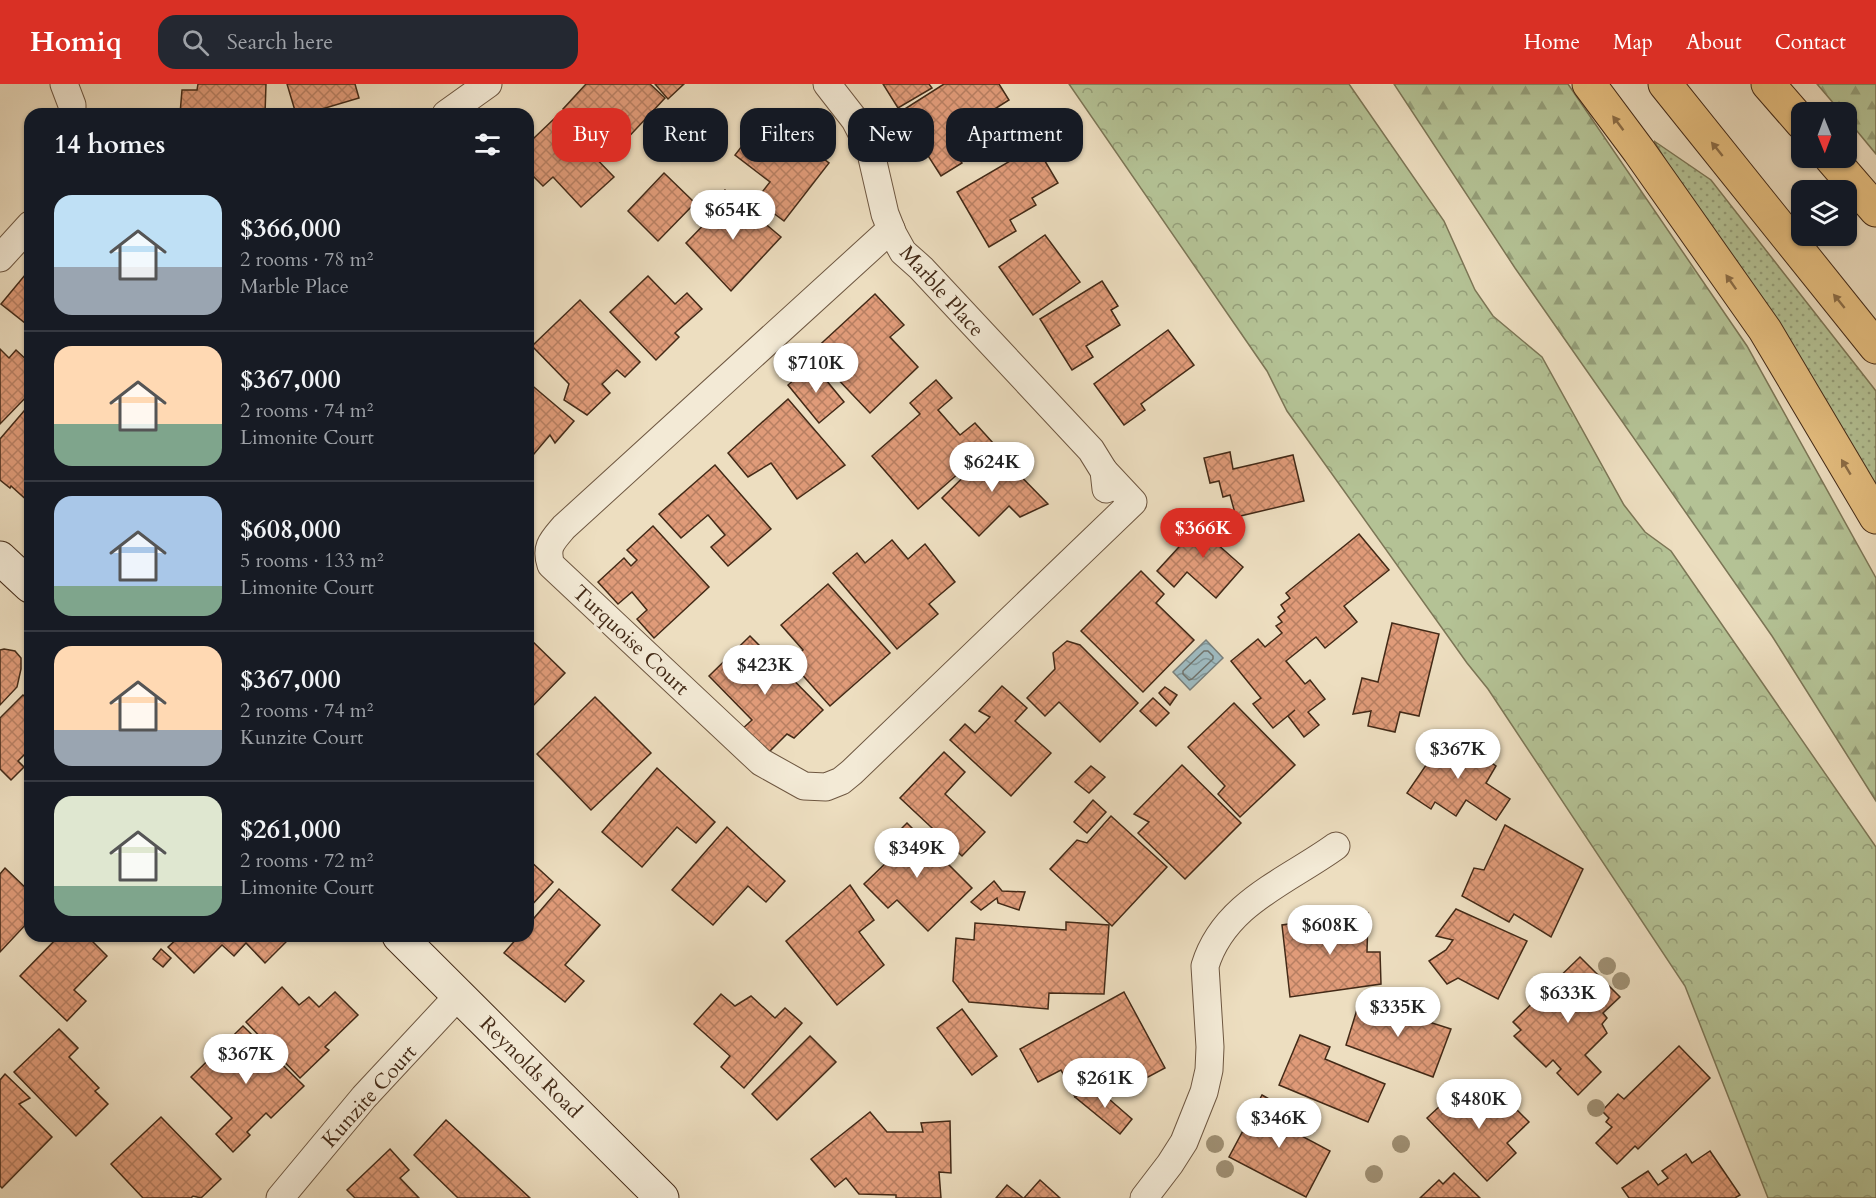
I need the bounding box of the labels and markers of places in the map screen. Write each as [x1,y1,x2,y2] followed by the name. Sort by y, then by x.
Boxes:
[691,190,775,241] pin: $654K
[774,343,858,394] pin: $710K
[950,442,1034,493] pin: $624K
[1161,508,1245,559] pin: $366K
[723,645,807,696] pin: $423K
[1416,729,1500,780] pin: $367K
[875,828,959,879] pin: $349K
[1288,905,1372,956] pin: $608K
[1526,973,1610,1024] pin: $633K
[1356,987,1440,1038] pin: $335K
[204,1034,288,1085] pin: $367K
[1063,1058,1147,1109] pin: $261K
[1437,1079,1521,1130] pin: $480K
[1237,1098,1321,1149] pin: $346K

